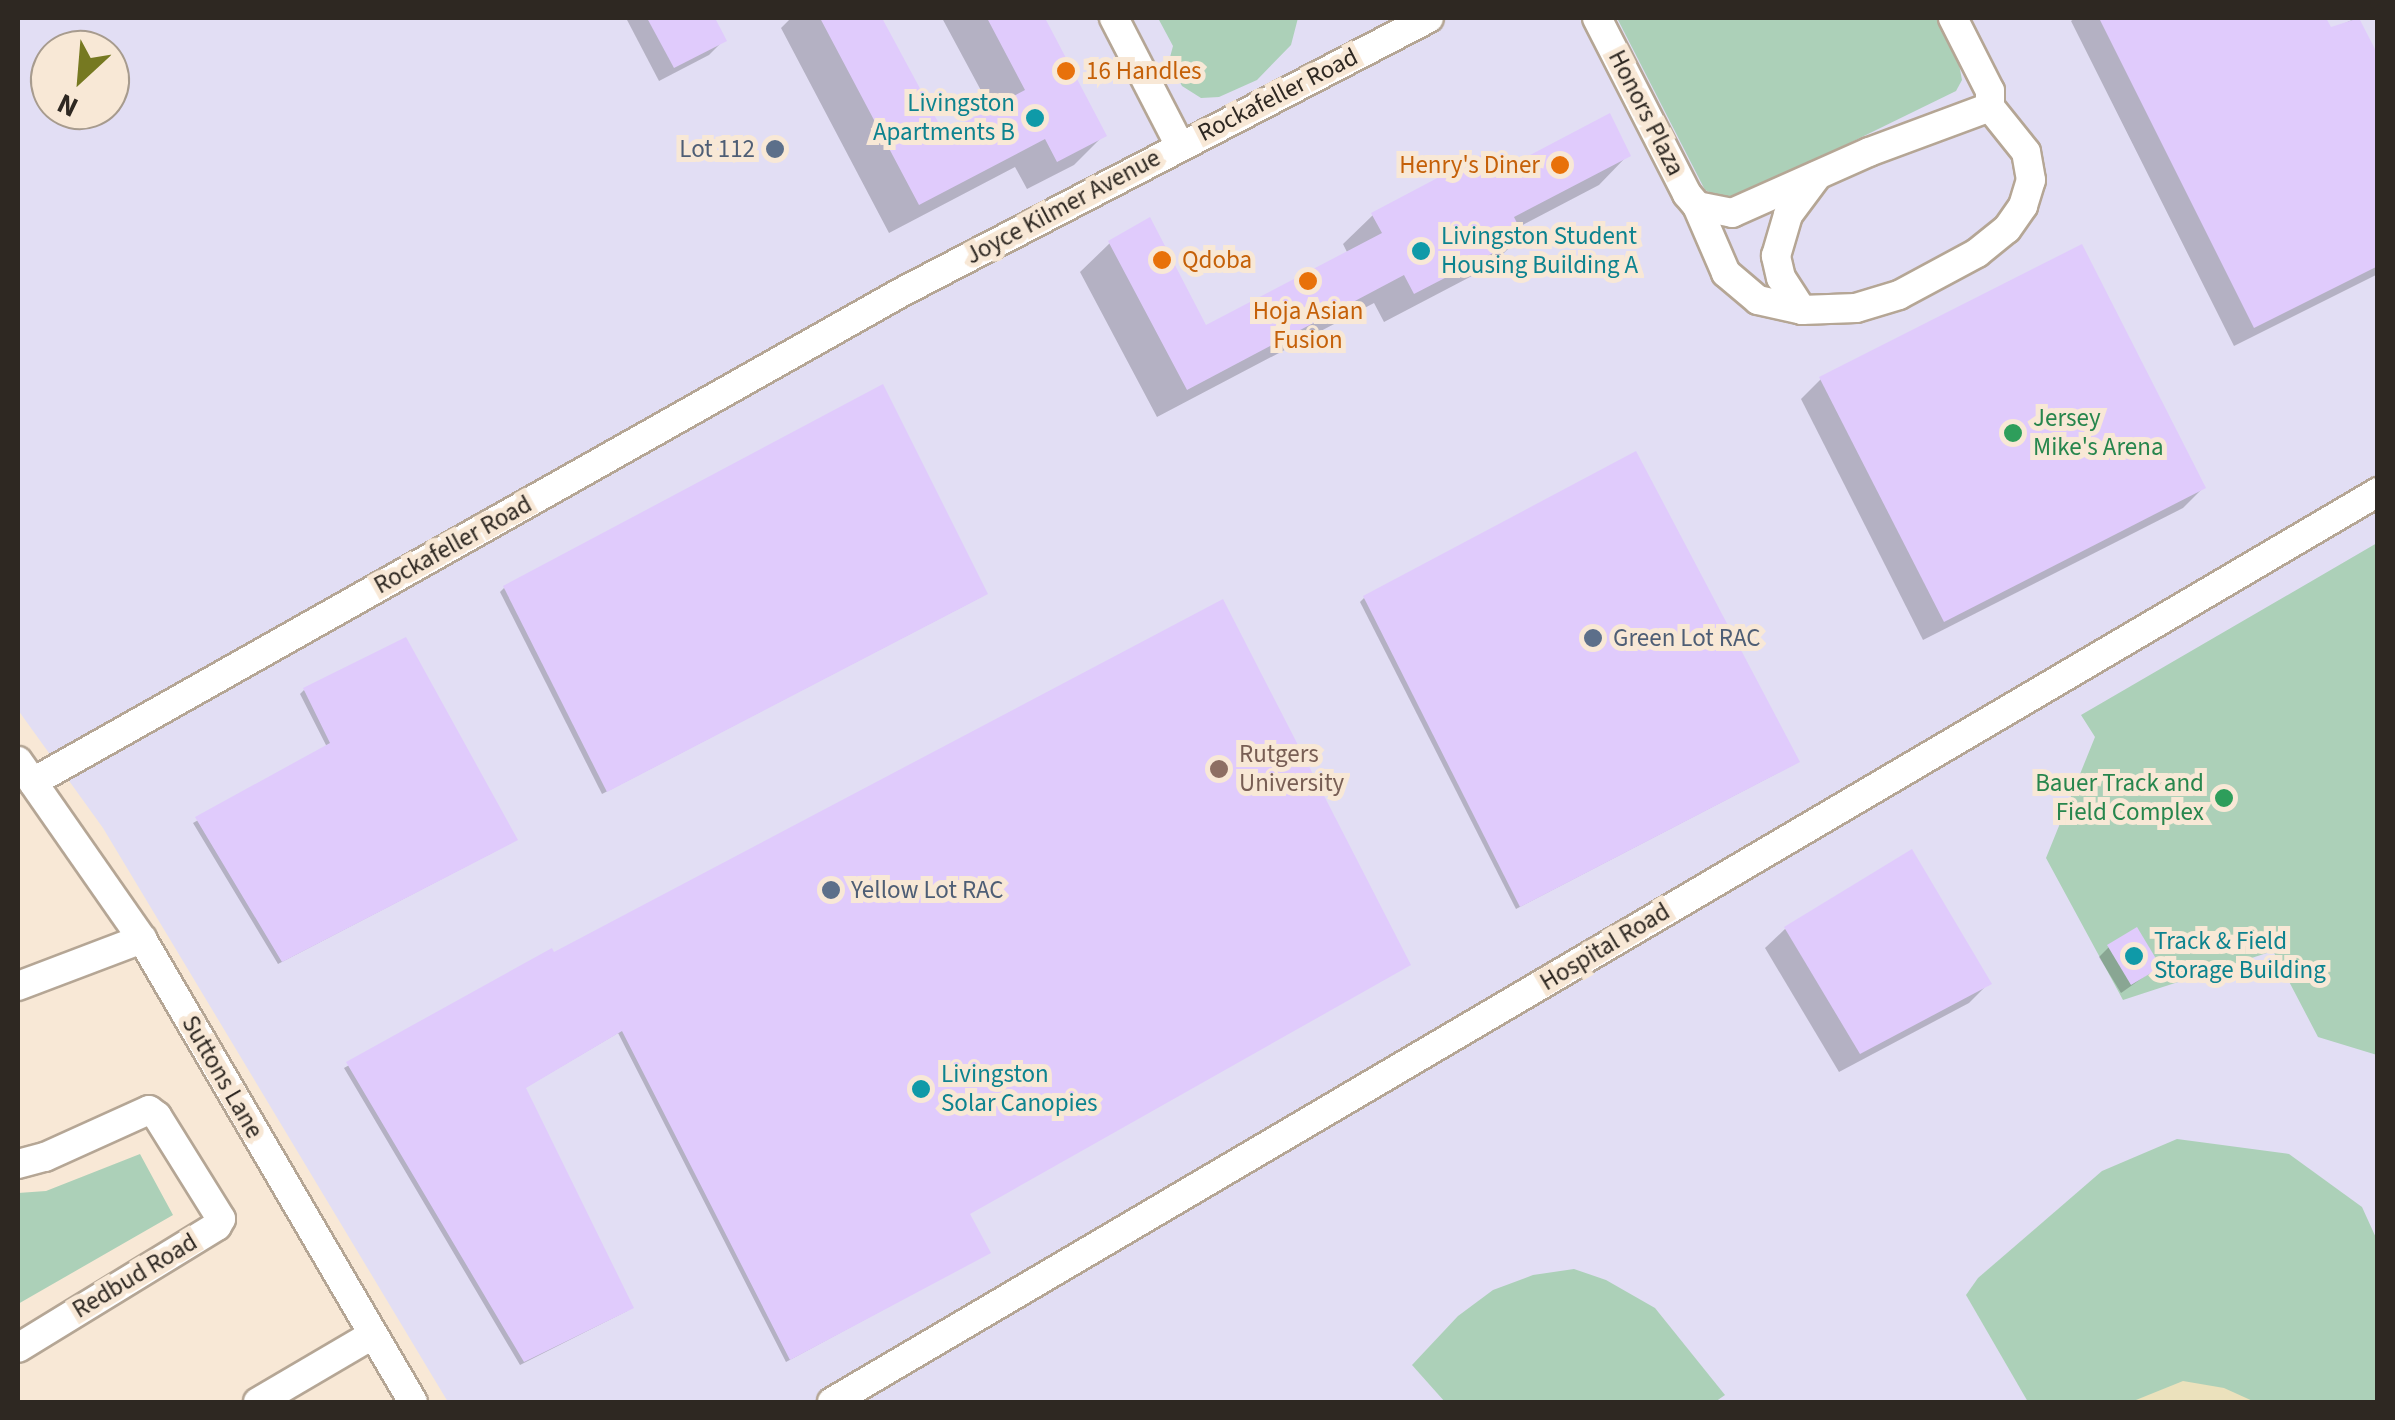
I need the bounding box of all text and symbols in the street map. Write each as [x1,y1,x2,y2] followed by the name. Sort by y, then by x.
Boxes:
[30,30,130,130] north arrow
[1193,42,1363,148] street label: Rockafeller Road
[1602,45,1690,181] street label: Honors Plaza
[1086,56,1202,86] place label: 16 Handles
[1055,60,1077,82] marker: 16 Handles
[51,83,85,127] text: N
[873,89,1015,148] place label: Livingston Apartments B
[1024,107,1046,129] marker: Livingston Apartments B
[679,134,755,164] place label: Lot 112
[764,138,786,160] marker: Lot 112
[961,143,1165,271] street label: Joyce Kilmer Avenue
[1399,150,1540,180] place label: Henry's Diner
[1549,154,1571,176] marker: Henry's Diner
[1441,222,1638,281] place label: Livingston Student Housing Building A
[1410,240,1432,262] marker: Livingston Student Housing Building A
[1182,245,1252,275] place label: Qdoba
[1151,249,1173,271] marker: Qdoba
[1297,270,1319,292] marker: Hoja Asian Fusion
[1253,297,1363,356] place label: Hoja Asian Fusion
[2033,404,2164,463] place label: Jersey Mike's Arena
[2002,422,2024,444] marker: Jersey Mike's Arena
[369,489,537,601] street label: Rockafeller Road
[1613,623,1760,653] place label: Green Lot RAC
[1582,627,1604,649] marker: Green Lot RAC
[1239,740,1344,799] place label: Rutgers University
[1208,758,1230,780] marker: Rutgers University
[2035,769,2204,828] place label: Bauer Track and Field Complex
[2213,787,2235,809] marker: Bauer Track and Field Complex
[851,875,1004,905] place label: Yellow Lot RAC
[820,879,842,901] marker: Yellow Lot RAC
[1535,897,1675,997] street label: Hospital Road
[2154,927,2326,986] place label: Track & Field Storage Building
[2123,945,2145,967] marker: Track & Field Storage Building
[175,1010,269,1144] street label: Suttons Lane
[941,1060,1098,1119] place label: Livingston Solar Canopies
[910,1078,932,1100] marker: Livingston Solar Canopies
[67,1227,203,1325] street label: Redbud Road

